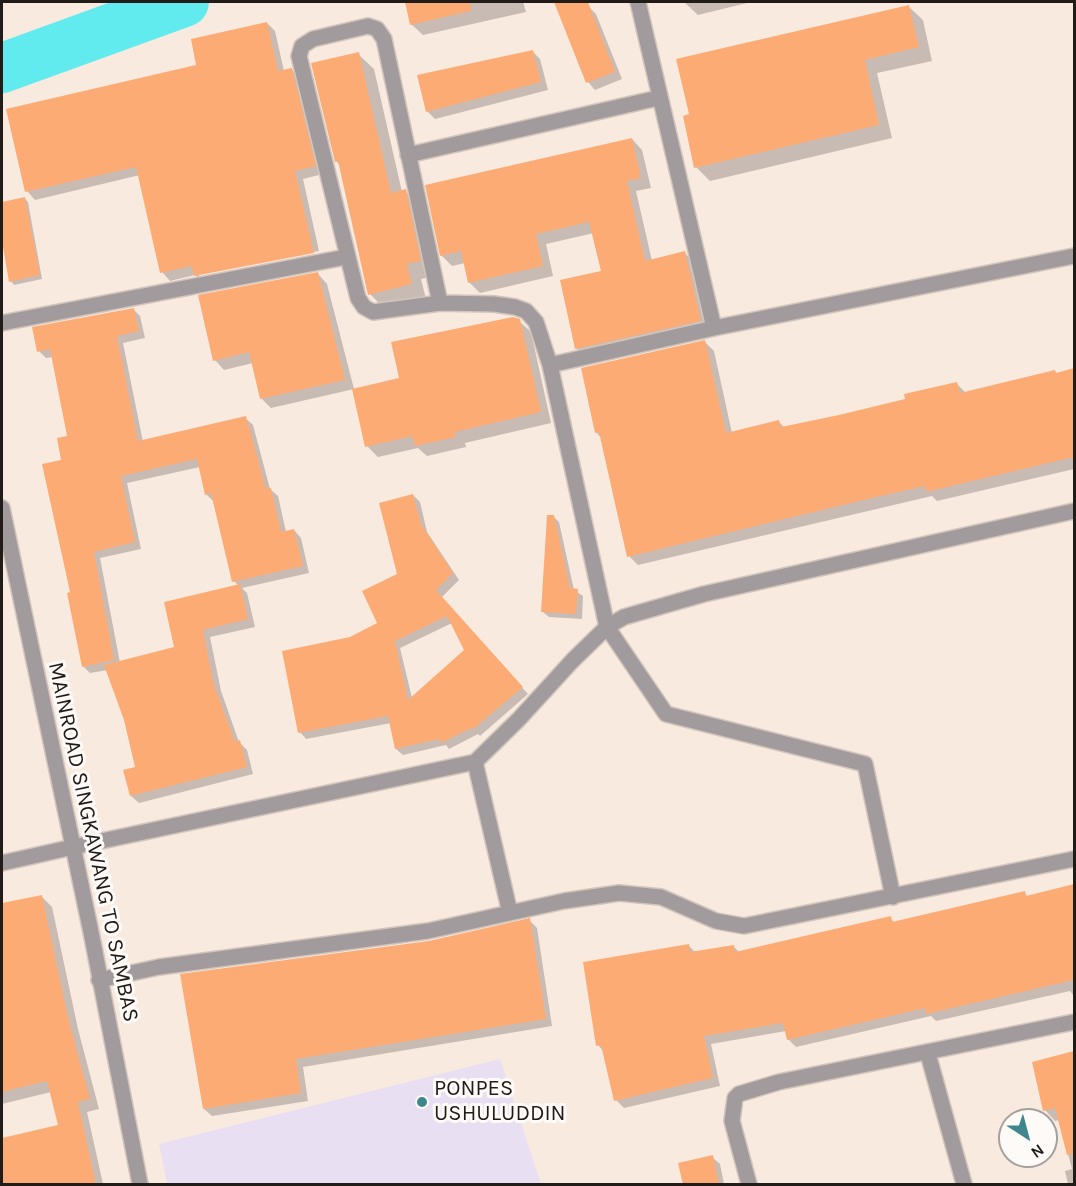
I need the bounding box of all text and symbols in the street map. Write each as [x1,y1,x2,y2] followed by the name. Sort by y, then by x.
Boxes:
[42,660,144,1024] street label: MAINROAD SINGKAWANG TO SAMBAS
[434,1076,566,1128] place label: PONPES USHULUDDIN
[415,1095,429,1109] marker: PONPES USHULUDDIN
[998,1108,1058,1168] north arrow
[1027,1140,1048,1162] text: N

